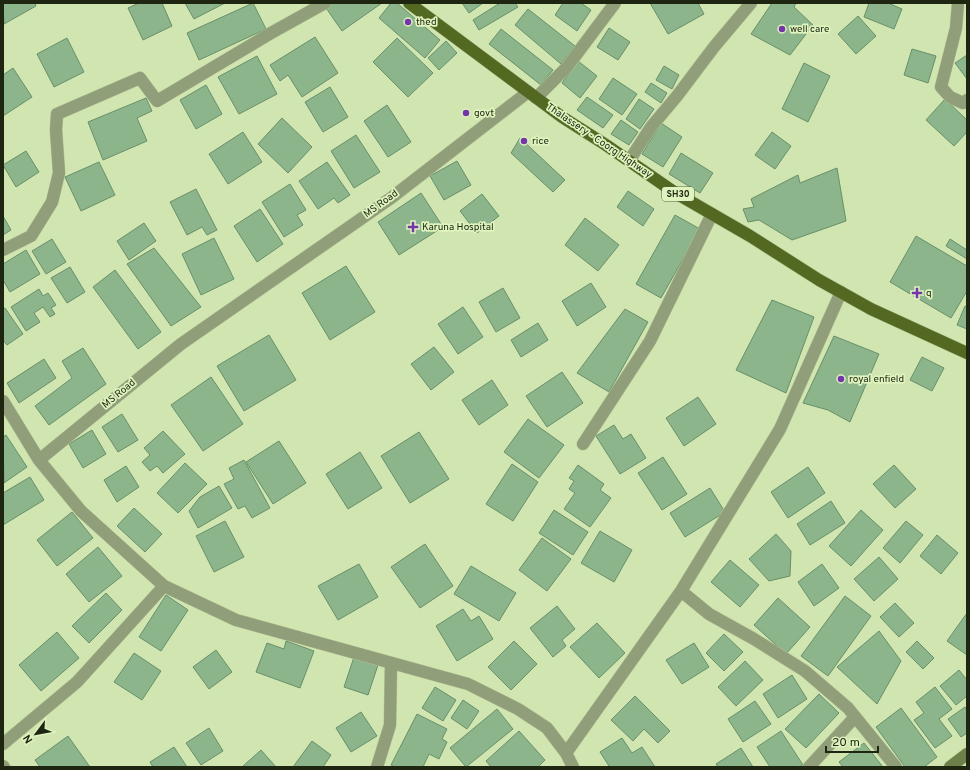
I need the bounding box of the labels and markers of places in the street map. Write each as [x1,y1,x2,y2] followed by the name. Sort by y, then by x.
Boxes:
[416,16,437,29] place label: thed
[403,17,413,27] marker: thed
[790,23,829,36] place label: well care
[777,24,787,34] marker: well care
[474,107,494,120] place label: govt
[461,108,471,118] marker: govt
[532,135,549,148] place label: rice
[519,136,529,146] marker: rice
[407,221,419,233] marker: Karuna Hospital
[422,221,494,234] place label: Karuna Hospital
[911,287,923,299] marker: q
[926,287,932,300] place label: q
[849,373,904,386] place label: royal enfield
[836,374,846,384] marker: royal enfield

